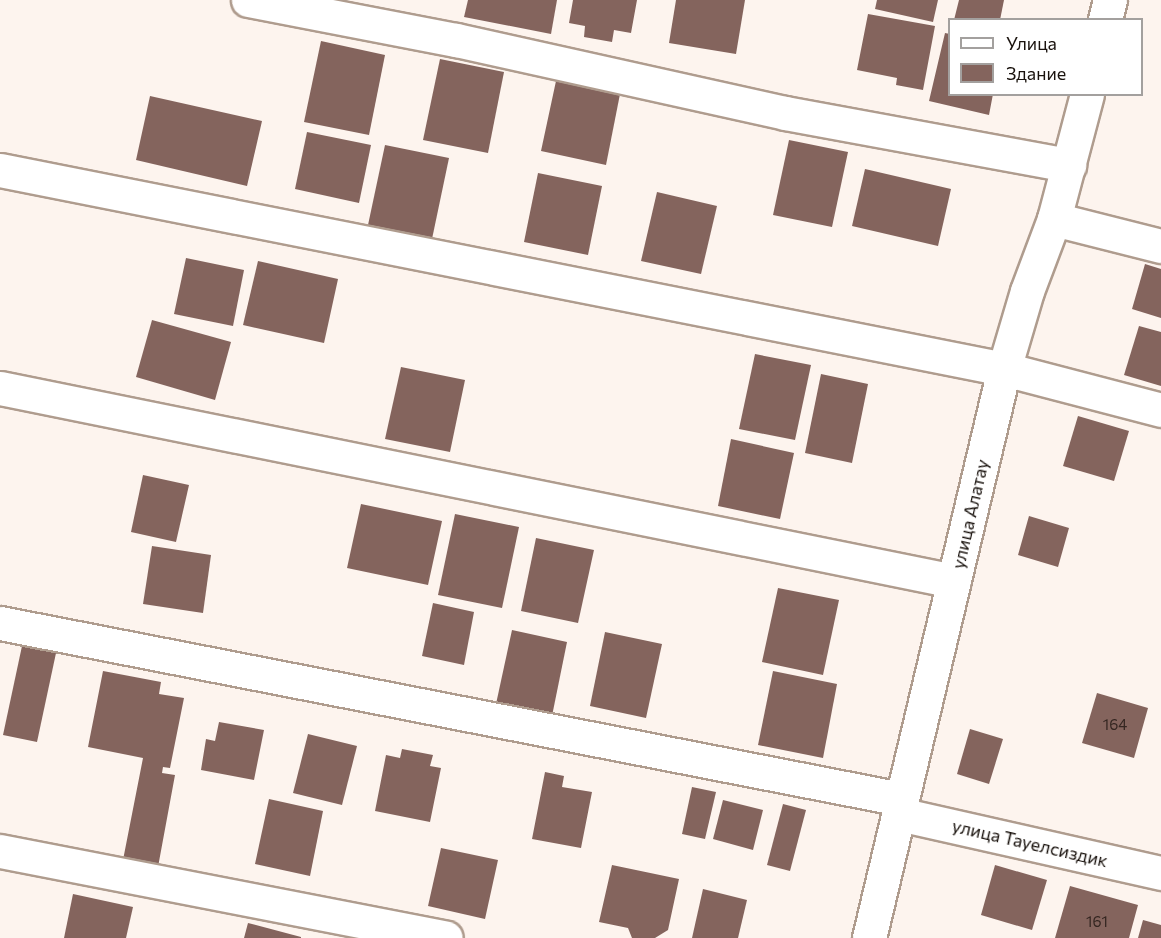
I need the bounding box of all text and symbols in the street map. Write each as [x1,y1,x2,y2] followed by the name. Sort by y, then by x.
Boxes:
[948,18,1143,96] legend
[1006,32,1057,54] text: Улица
[1006,62,1066,84] text: Здание
[947,457,993,571] street label: улица Алатау
[1103,716,1127,734] house number: 164
[950,815,1110,871] street label: улица Тауелсиздик
[1086,913,1108,931] house number: 161

